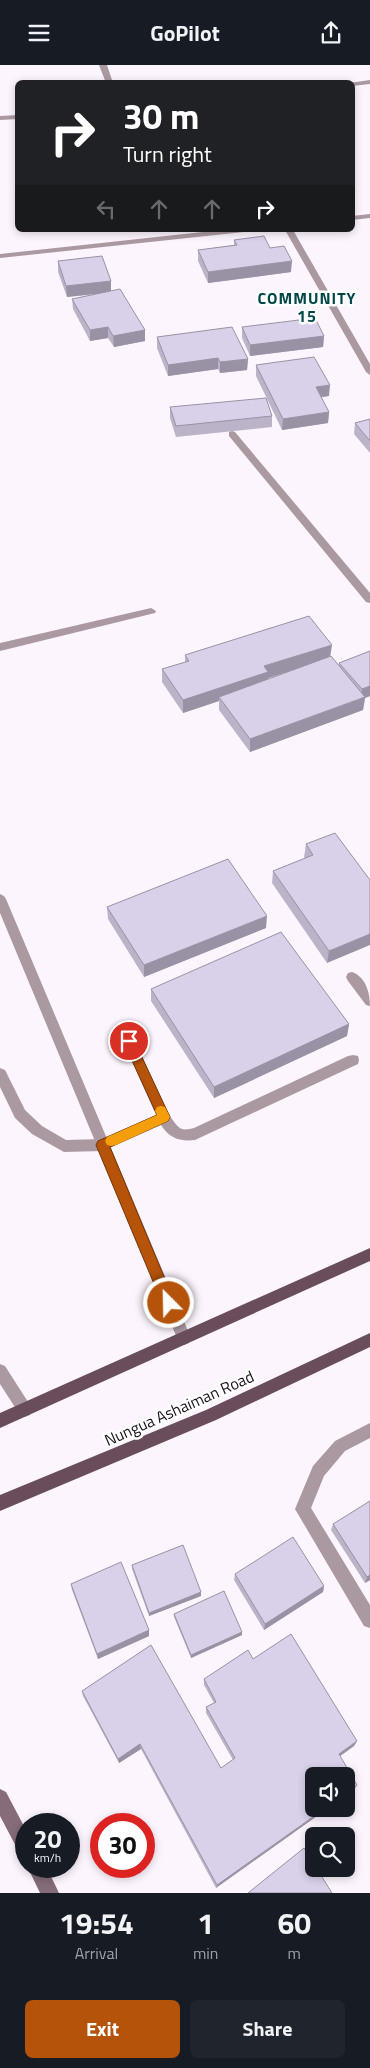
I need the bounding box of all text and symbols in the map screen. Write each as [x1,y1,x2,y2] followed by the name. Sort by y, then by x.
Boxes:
[150,16,220,50] text: GoPilot
[25,19,53,47] icon: menu
[317,19,345,47] icon: share
[123,89,199,143] text: 30 m
[40,100,105,165] icon: right
[123,137,212,171] text: Turn right
[92,195,120,223] icon: left
[145,195,173,223] icon: ahead
[198,195,226,223] icon: ahead
[251,195,279,223] icon: right
[258,286,356,328] district label: COMMUNITY 15
[108,1020,150,1062] pin
[115,1027,143,1055] icon: arrive
[142,1276,194,1328] position arrow
[100,1364,258,1452] street label: Nungua Ashaiman Road
[305,1767,355,1877] map controls
[305,1767,355,1817] button: sound
[90,1813,155,1878] speed limit sign: 30
[33,1820,62,1858] text: 20
[305,1827,355,1877] button: search
[34,1848,61,1867] text: km/h
[59,1900,134,1946] text: 19:54
[197,1900,214,1946] text: 1
[277,1900,311,1946] text: 60
[75,1941,118,1965] text: Arrival
[193,1941,218,1965] text: min
[287,1941,301,1965] text: m
[25,2000,180,2058] button: Exit
[190,2000,345,2058] button: Share

